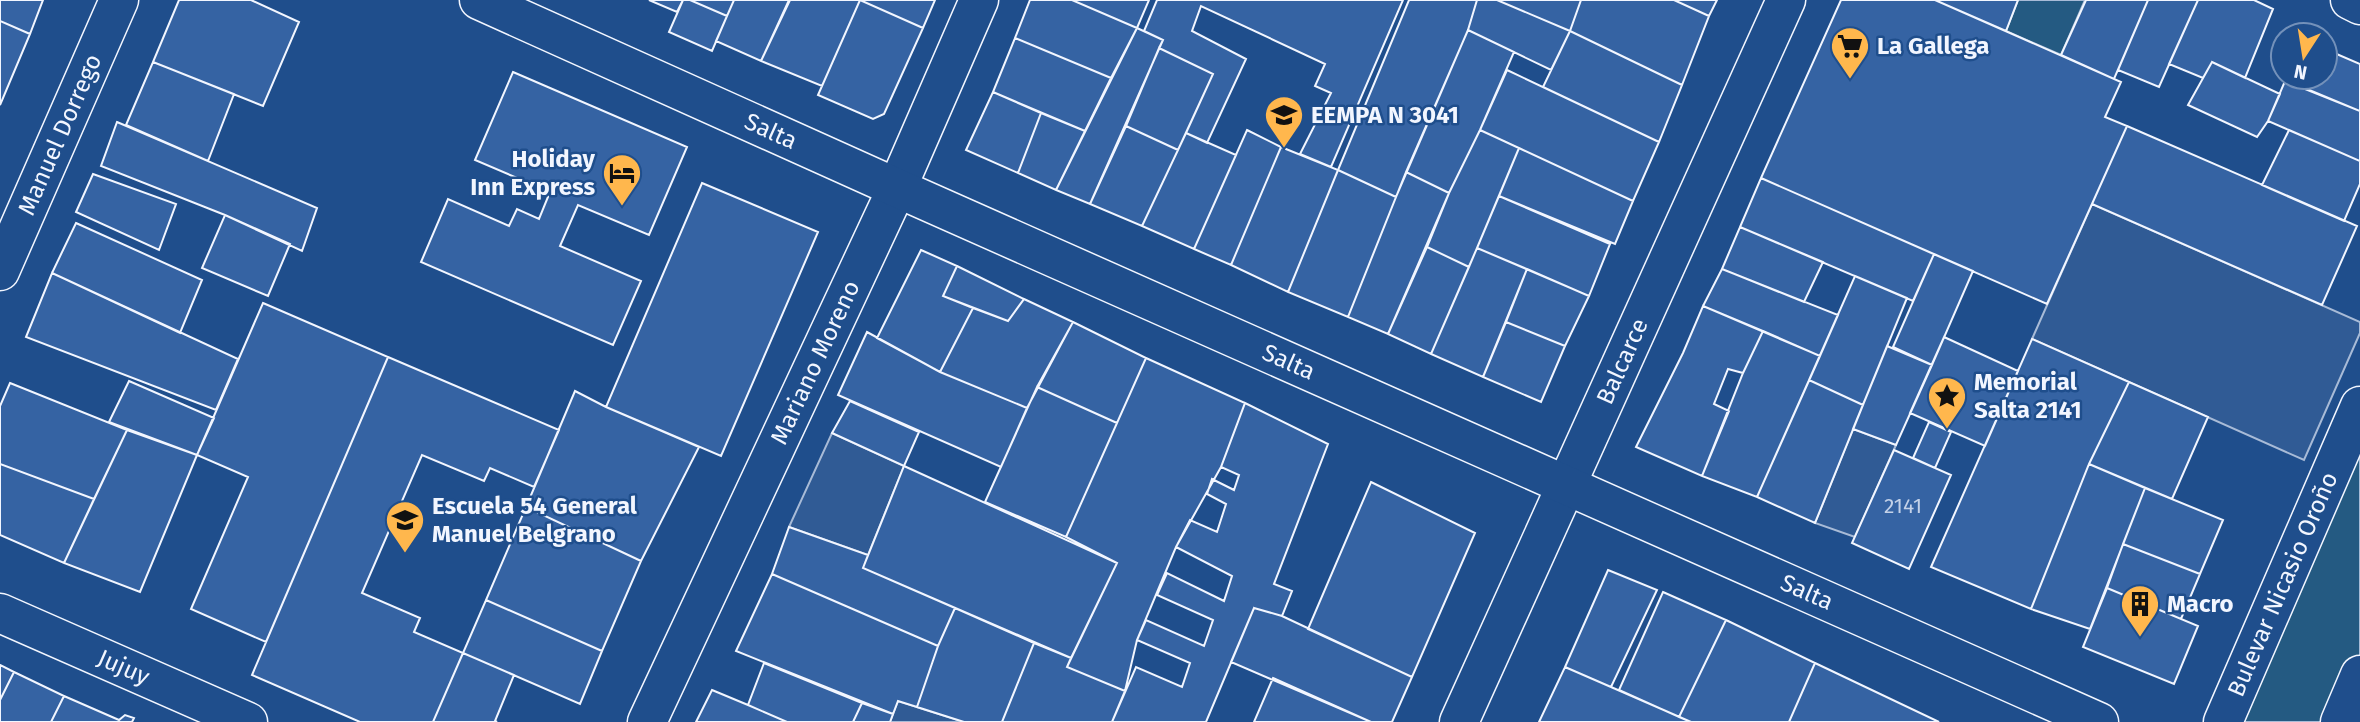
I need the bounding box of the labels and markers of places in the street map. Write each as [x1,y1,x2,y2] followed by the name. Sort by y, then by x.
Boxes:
[1829,25,1871,80] supermarket icon: La Gallega
[1877,32,1990,60] place label: La Gallega
[1263,94,1305,149] school or university icon: EEMPA N 3041
[1311,101,1459,129] place label: EEMPA N 3041
[470,145,596,201] place label: Holiday Inn Express
[601,152,643,207] hotel icon: Holiday Inn Express
[1974,368,2082,424] place label: Memorial Salta 2141
[1926,375,1968,430] place icon: Memorial Salta 2141
[432,492,638,548] place label: Escuela 54 General Manuel Belgrano
[384,499,426,554] school or university icon: Escuela 54 General Manuel Belgrano
[2119,583,2161,638] building icon: Macro
[2167,590,2233,618] place label: Macro

